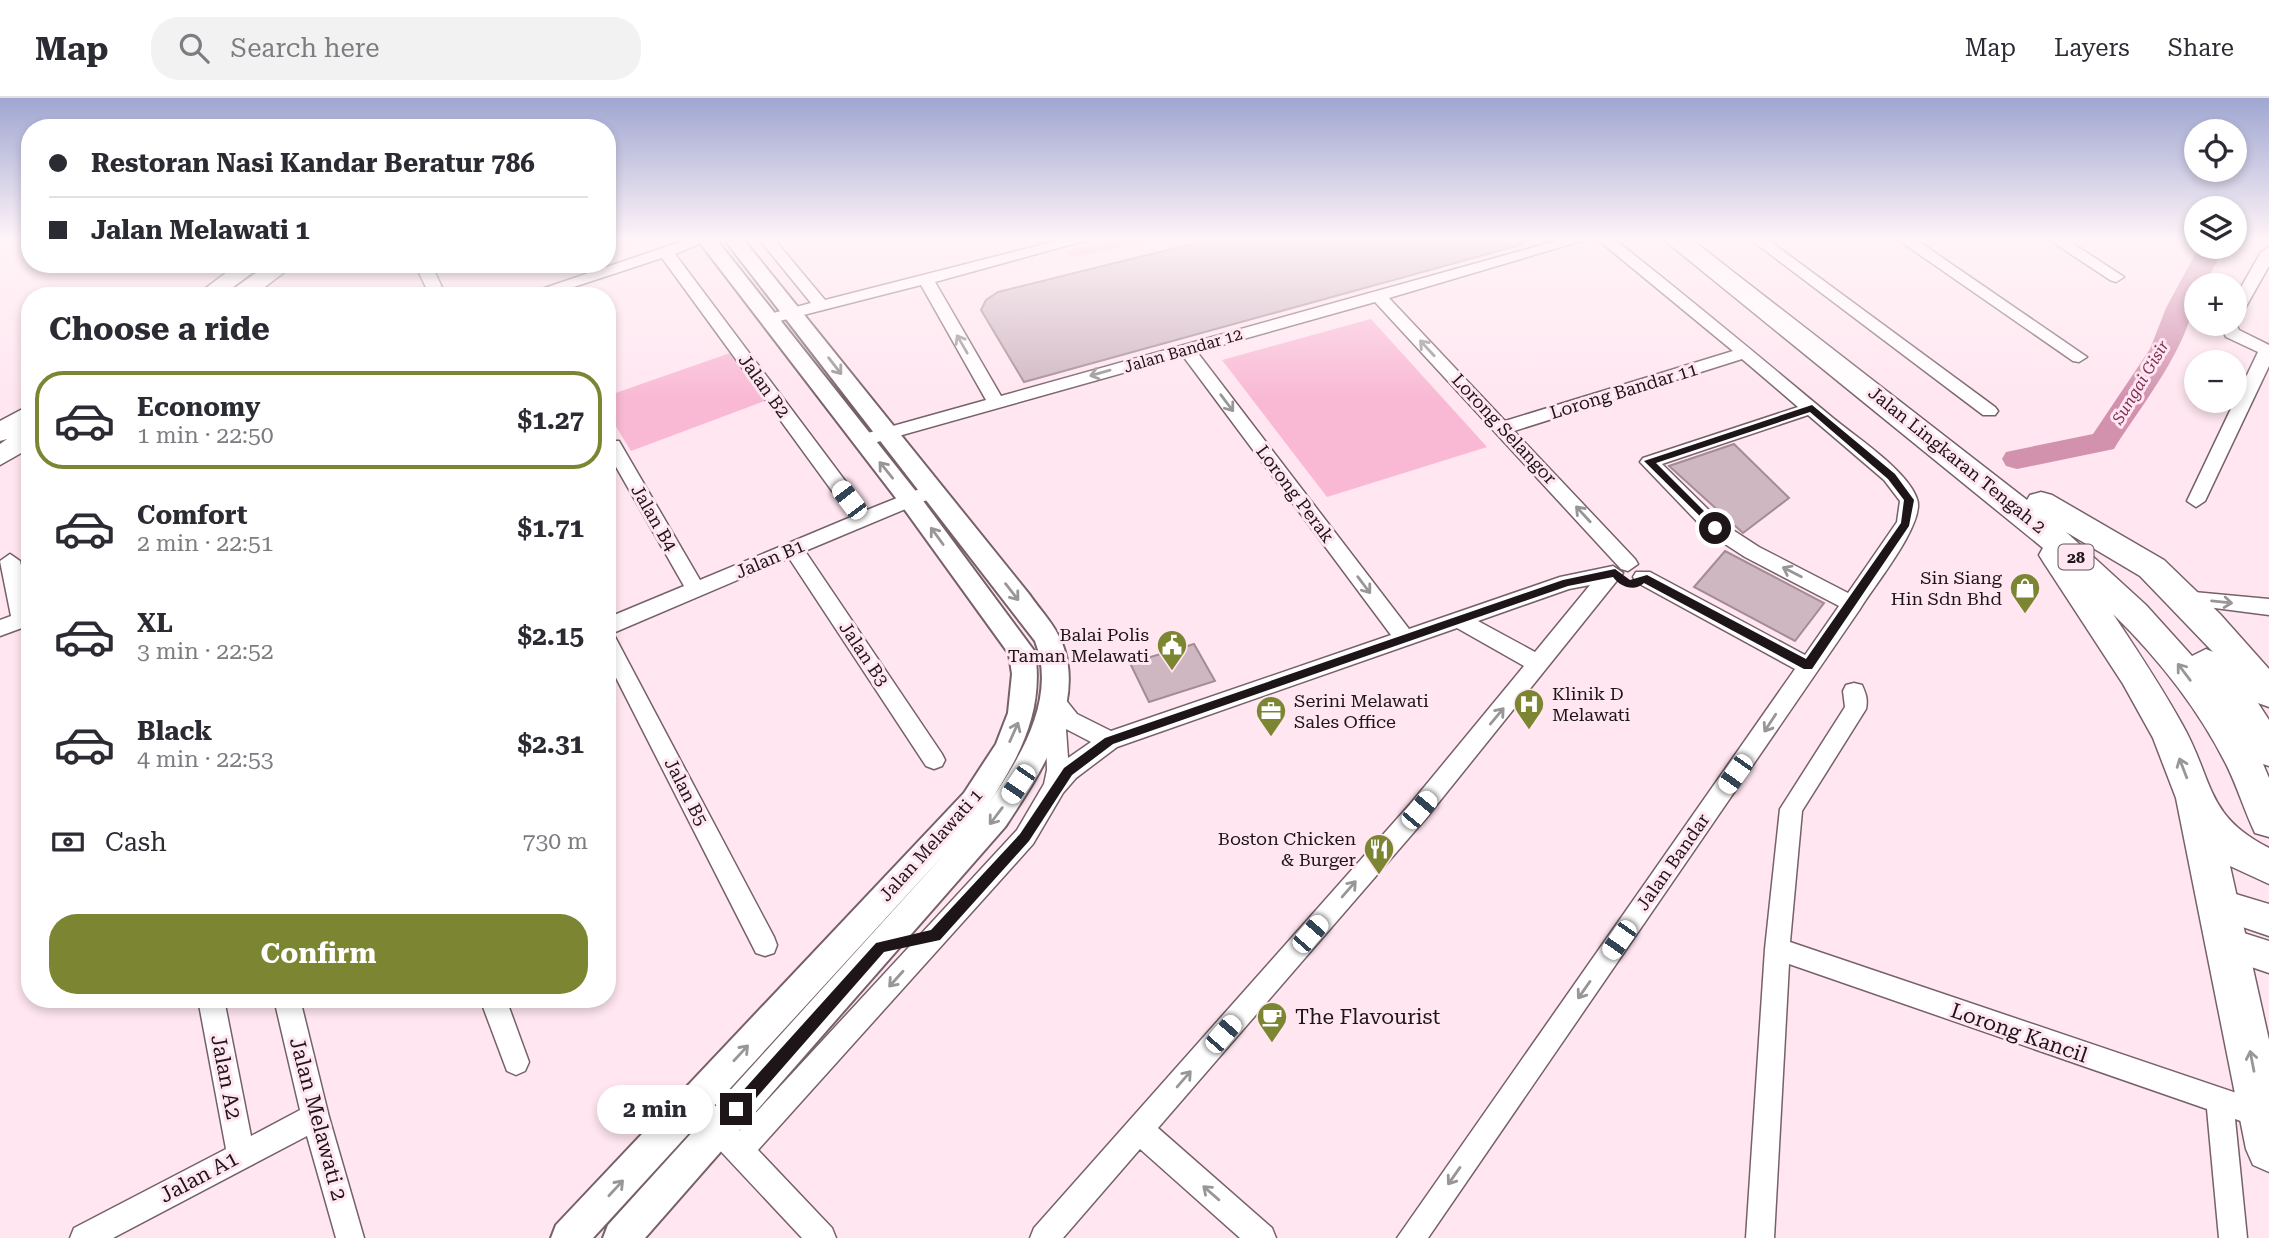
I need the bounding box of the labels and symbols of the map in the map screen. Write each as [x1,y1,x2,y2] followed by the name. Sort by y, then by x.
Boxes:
[1122,324,1245,376] street label: Jalan Bandar 12
[955,334,969,354] one-way arrow
[2108,337,2173,428] water label: Sungai Gisir
[1419,340,1436,357] one-way arrow
[734,350,794,421] street label: Jalan B2
[828,356,843,375] one-way arrow
[1547,358,1700,423] street label: Lorong Bandar 11
[1089,368,1111,381] one-way arrow
[1448,369,1561,488] street label: Lorong Selangor
[1865,382,2050,538] street label: Jalan Lingkaran Tengah 2
[1219,394,1234,413] one-way arrow
[1252,441,1339,546] street label: Lorong Perak
[879,461,894,480] one-way arrow
[828,477,871,523] car
[627,481,682,555] street label: Jalan B4
[1575,505,1592,522] one-way arrow
[1699,512,1731,544] route start
[929,527,944,546] one-way arrow
[732,535,808,582] street label: Jalan B1
[2058,544,2094,570] road number: 28
[1782,565,1803,579] one-way arrow
[1891,567,2003,609] place label: Sin Siang Hin Sdn Bhd
[2008,571,2042,615] shop icon: Sin Siang Hin Sdn Bhd
[1357,575,1372,594] one-way arrow
[1005,582,1020,600] one-way arrow
[2210,596,2232,609] one-way arrow
[835,618,894,690] street label: Jalan B3
[1008,624,1149,666] place label: Balai Polis Taman Melawati
[1155,628,1189,672] public building icon: Balai Polis Taman Melawati
[2177,663,2191,682] one-way arrow
[1552,683,1631,725] place label: Klinik D Melawati
[1512,687,1546,731] hospital icon: Klinik D Melawati
[1294,690,1429,732] place label: Serini Melawati Sales Office
[1254,694,1288,738] office icon: Serini Melawati Sales Office
[1489,707,1505,725] one-way arrow
[1763,712,1777,732] one-way arrow
[1008,722,1021,744] one-way arrow
[1715,751,1756,797] car
[660,754,712,829] street label: Jalan B5
[2175,757,2188,779] one-way arrow
[998,761,1039,807] car
[875,784,987,905] street label: Jalan Melawati 1
[1398,787,1441,833] car
[988,807,1003,825] one-way arrow
[1632,809,1714,914] street label: Jalan Bandar
[1218,828,1356,870] place label: Boston Chicken & Burger
[1362,832,1396,876] restaurant icon: Boston Chicken & Burger
[1341,880,1357,898] one-way arrow
[1289,911,1332,957] car
[1599,917,1640,963] car
[888,970,904,988] one-way arrow
[1577,980,1591,999] one-way arrow
[1948,998,2091,1068] street label: Lorong Kancil
[1255,1000,1289,1044] cafe icon: The Flavourist
[1295,1005,1441,1029] place label: The Flavourist
[1202,1011,1245,1057] car
[206,1033,246,1121] street label: Jalan A2
[285,1035,351,1203] street label: Jalan Melawati 2
[732,1045,749,1062] one-way arrow
[2244,1050,2258,1073] one-way arrow
[1175,1070,1191,1088] one-way arrow
[596,1084,712,1134] callout: 2 min
[720,1093,752,1125] route end
[155,1146,243,1208] street label: Jalan A1
[1447,1166,1461,1185] one-way arrow
[608,1179,624,1197] one-way arrow
[1202,1185,1220,1201] one-way arrow

